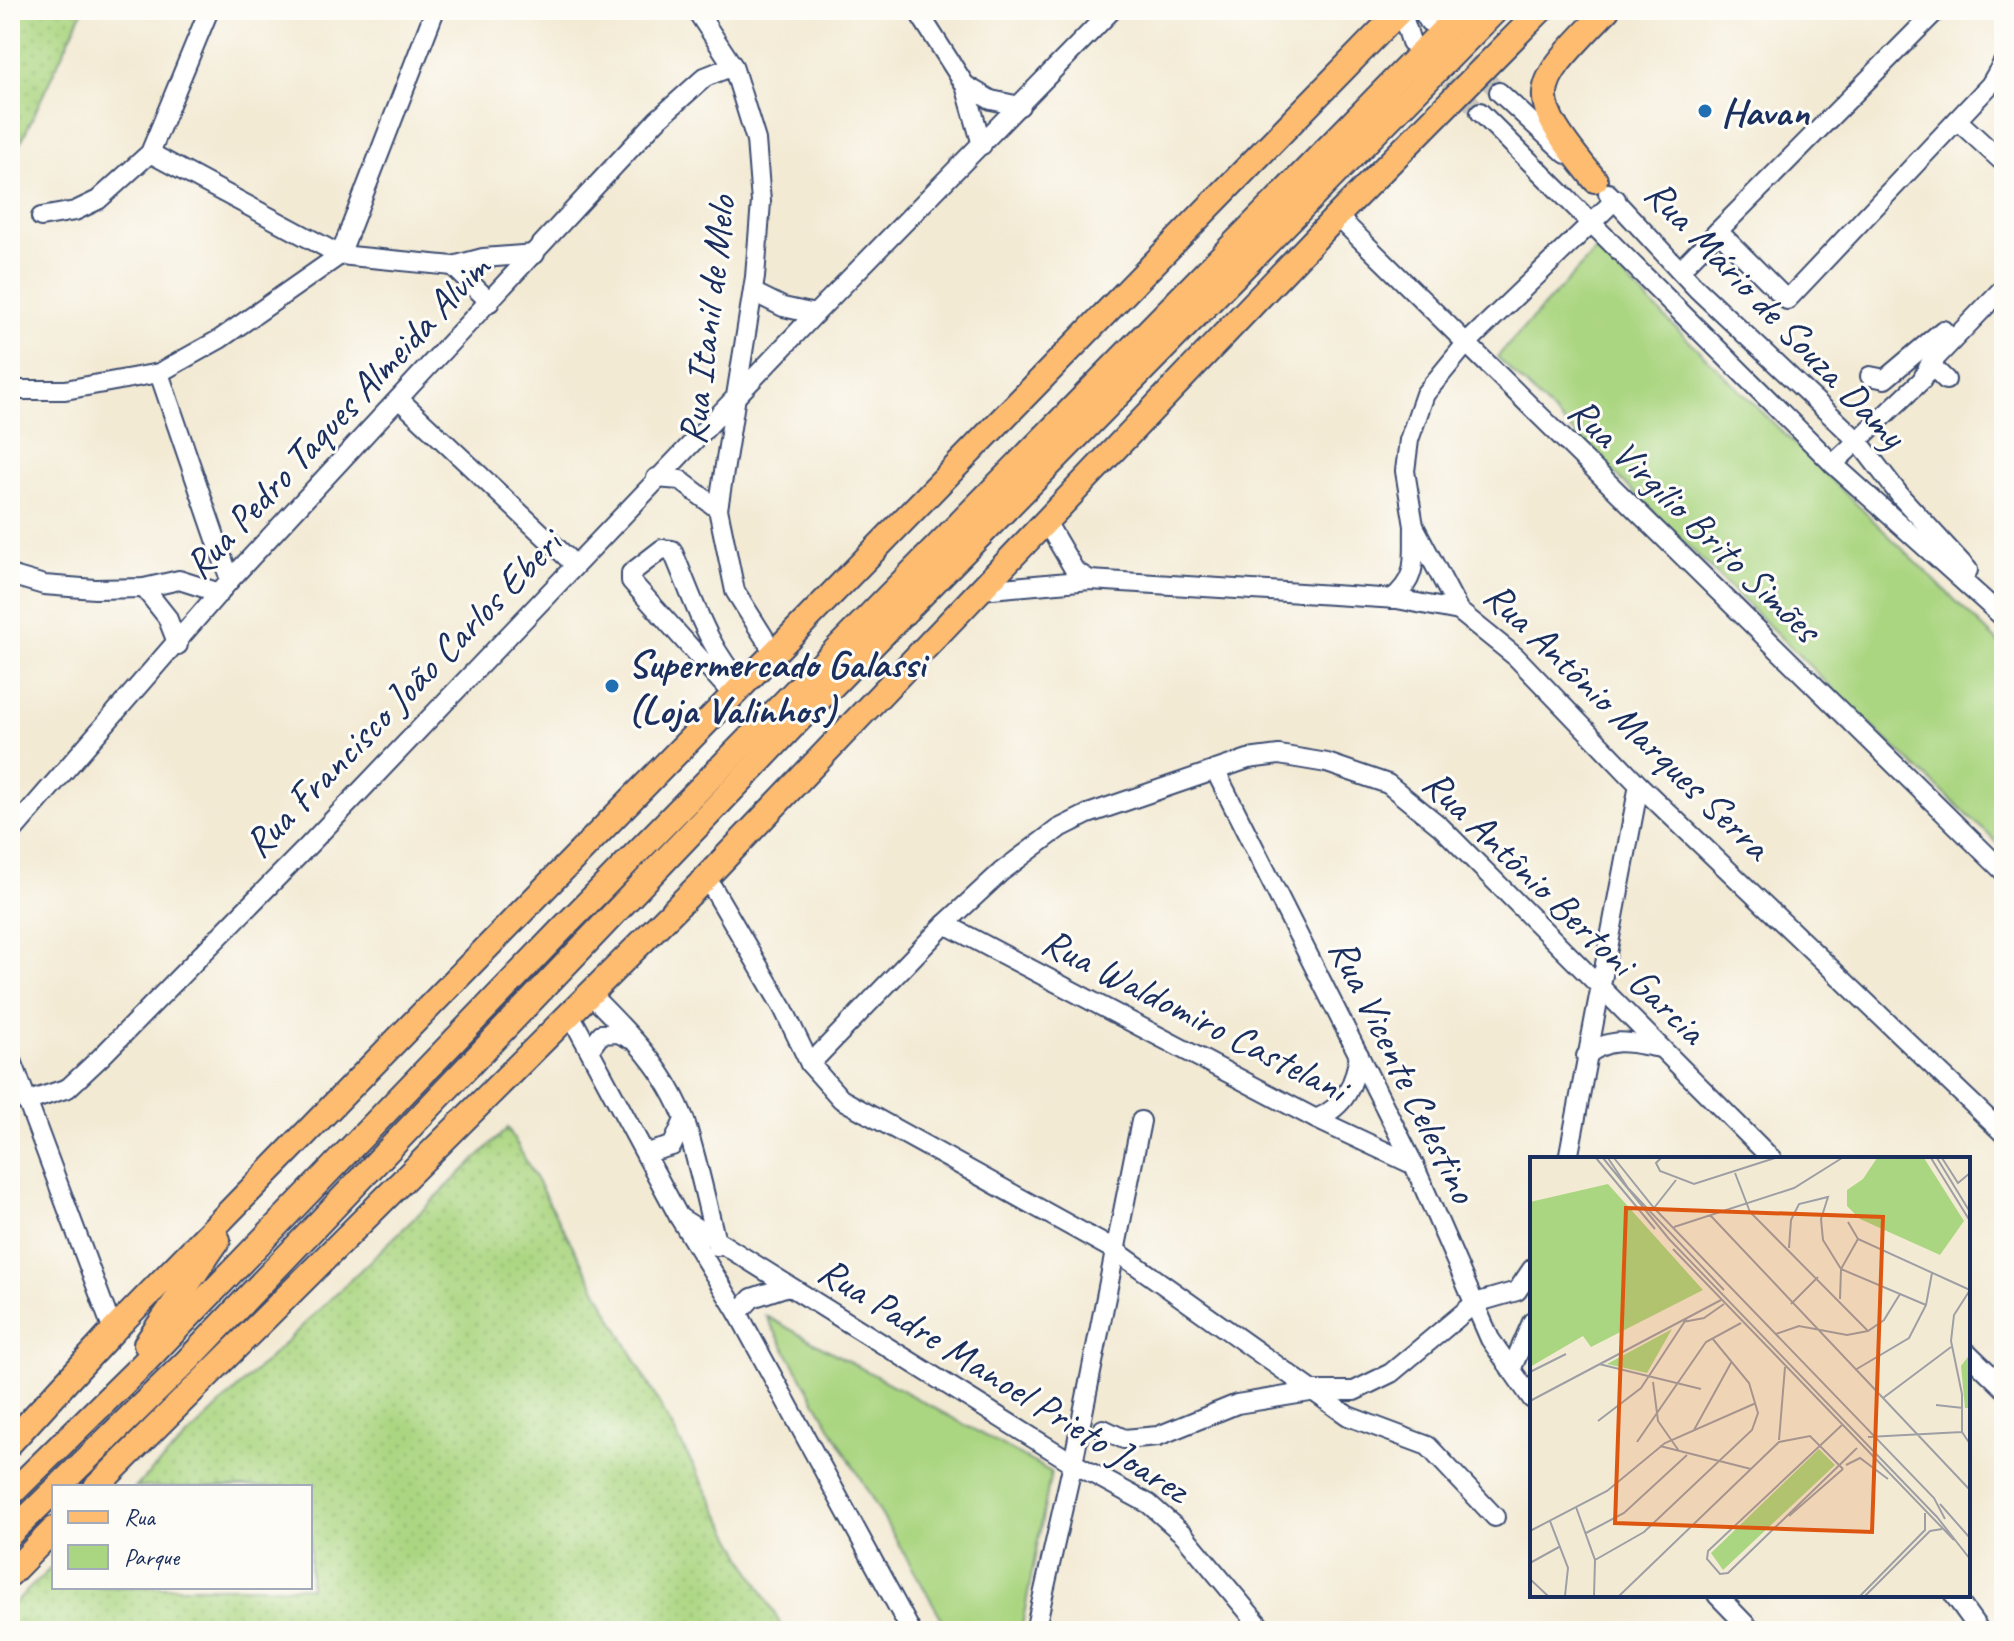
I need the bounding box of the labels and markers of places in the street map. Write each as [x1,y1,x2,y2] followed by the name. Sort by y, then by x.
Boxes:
[1721,87,1810,137] place label: Havan
[1696,102,1714,120] marker: Havan
[628,639,930,735] place label: Supermercado Galassi (Loja Valinhos)
[603,677,621,695] marker: Supermercado Galassi (Loja Valinhos)

